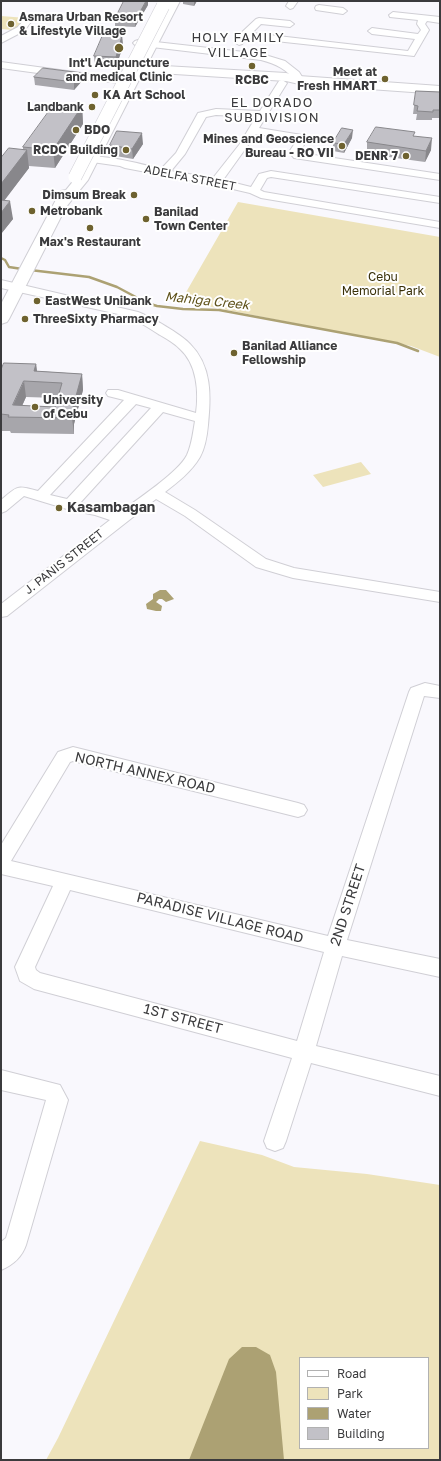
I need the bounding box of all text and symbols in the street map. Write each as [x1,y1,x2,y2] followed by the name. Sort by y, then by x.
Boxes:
[19,10,143,38] place label: Asmara Urban Resort & Lifestyle Village
[6,19,16,29] marker: Asmara Urban Resort & Lifestyle Village
[191,30,285,61] district label: HOLY FAMILY VILLAGE
[113,42,125,54] marker: Int'l Acupuncture and medical Clinic
[65,56,173,84] place label: Int'l Acupuncture and medical Clinic
[247,61,257,71] marker: RCBC
[297,65,377,93] place label: Meet at Fresh HMART
[235,73,269,87] place label: RCBC
[380,74,390,84] marker: Meet at Fresh HMART
[103,88,185,102] place label: KA Art School
[90,90,100,100] marker: KA Art School
[224,95,320,126] district label: EL DORADO SUBDIVISION
[27,100,84,114] place label: Landbank
[87,102,97,112] marker: Landbank
[84,123,110,137] place label: BDO
[71,125,81,135] marker: BDO
[203,132,334,160] place label: Mines and Geoscience Bureau - RO VII
[337,141,347,151] marker: Mines and Geoscience Bureau - RO VII
[33,143,118,157] place label: RCDC Building
[121,145,131,155] marker: RCDC Building
[355,149,398,163] place label: DENR 7
[401,151,411,161] marker: DENR 7
[143,162,237,194] street label: ADELFA STREET
[42,188,126,202] place label: Dimsum Break
[129,190,139,200] marker: Dimsum Break
[40,204,103,218] place label: Metrobank
[154,205,228,233] place label: Banilad Town Center
[27,206,37,216] marker: Metrobank
[141,214,151,224] marker: Banilad Town Center
[85,223,95,233] marker: Max's Restaurant
[39,235,141,249] place label: Max's Restaurant
[342,270,424,298] park label: Cebu Memorial Park
[164,289,250,313] water label: Mahiga Creek
[45,294,152,308] place label: EastWest Unibank
[32,296,42,306] marker: EastWest Unibank
[33,312,159,326] place label: ThreeSixty Pharmacy
[20,314,30,324] marker: ThreeSixty Pharmacy
[242,339,337,367] place label: Banilad Alliance Fellowship
[229,348,239,358] marker: Banilad Alliance Fellowship
[43,393,103,421] place label: University of Cebu
[30,402,40,412] marker: University of Cebu
[67,500,155,516] place label: Kasambagan
[54,503,64,513] marker: Kasambagan
[21,527,107,597] street label: J. PANIS STREET
[73,749,217,797] street label: NORTH ANNEX ROAD
[327,862,369,948] street label: 2ND STREET
[135,889,305,947] street label: PARADISE VILLAGE ROAD
[142,1000,224,1038] street label: 1ST STREET
[299,1357,429,1449] legend
[337,1366,366,1381] text: Road
[337,1386,363,1401] text: Park
[337,1406,371,1421] text: Water
[337,1426,385,1441] text: Building

